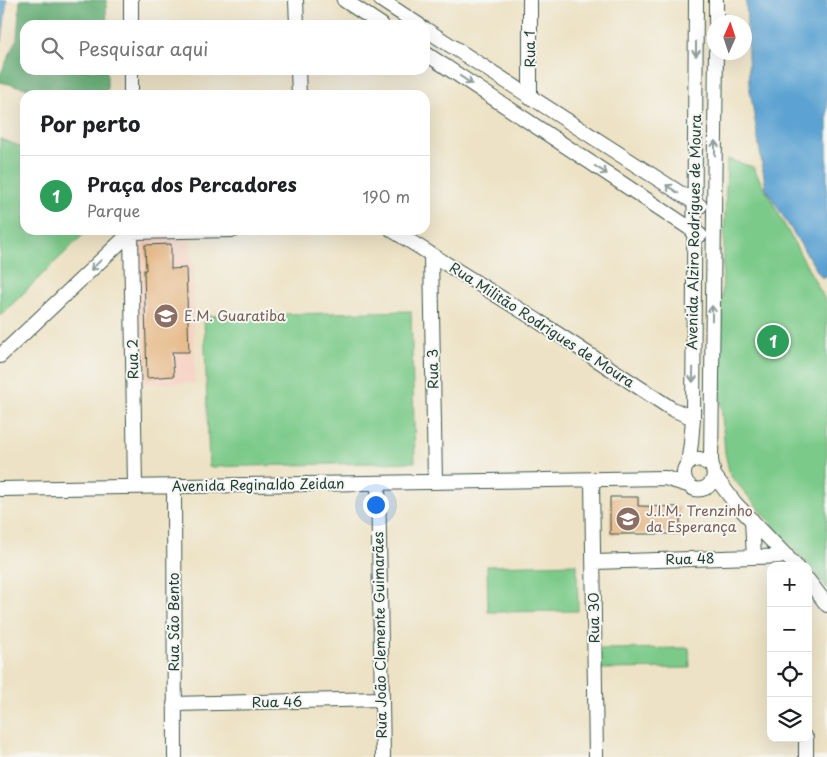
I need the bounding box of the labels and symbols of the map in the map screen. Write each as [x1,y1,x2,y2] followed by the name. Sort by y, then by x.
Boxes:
[707,15,752,60] north arrow
[519,30,540,68] street label: Rua 1
[691,40,701,56] one-way arrow
[458,75,472,85] one-way arrow
[681,113,706,350] street label: Avenida Alziro Rodrigues de Moura
[711,140,720,156] one-way arrow
[594,165,608,175] one-way arrow
[665,184,679,194] one-way arrow
[446,257,639,393] street label: Rua Militão Rodrigues de Moura
[90,259,102,271] one-way arrow
[153,303,179,329] school or university icon: E.M. Guaratiba
[184,305,286,326] place label: E.M. Guaratiba
[707,305,717,321] one-way arrow
[757,322,789,360] pin: 1
[122,338,143,380] street label: Rua 2
[422,349,443,389] street label: Rua 3
[688,366,698,383] one-way arrow
[171,472,345,497] street label: Avenida Reginaldo Zeidan
[363,492,389,518] your location
[646,500,753,537] place label: J.I.M. Trenzinho da Esperança
[615,506,641,532] school or university icon: J.I.M. Trenzinho da Esperança
[367,531,392,739] street label: Rua João Clemente Guimarães
[665,547,715,570] street label: Rua 48
[163,572,184,672] street label: Rua São Bento
[583,592,604,644] street label: Rua 30
[252,691,303,712] street label: Rua 46

